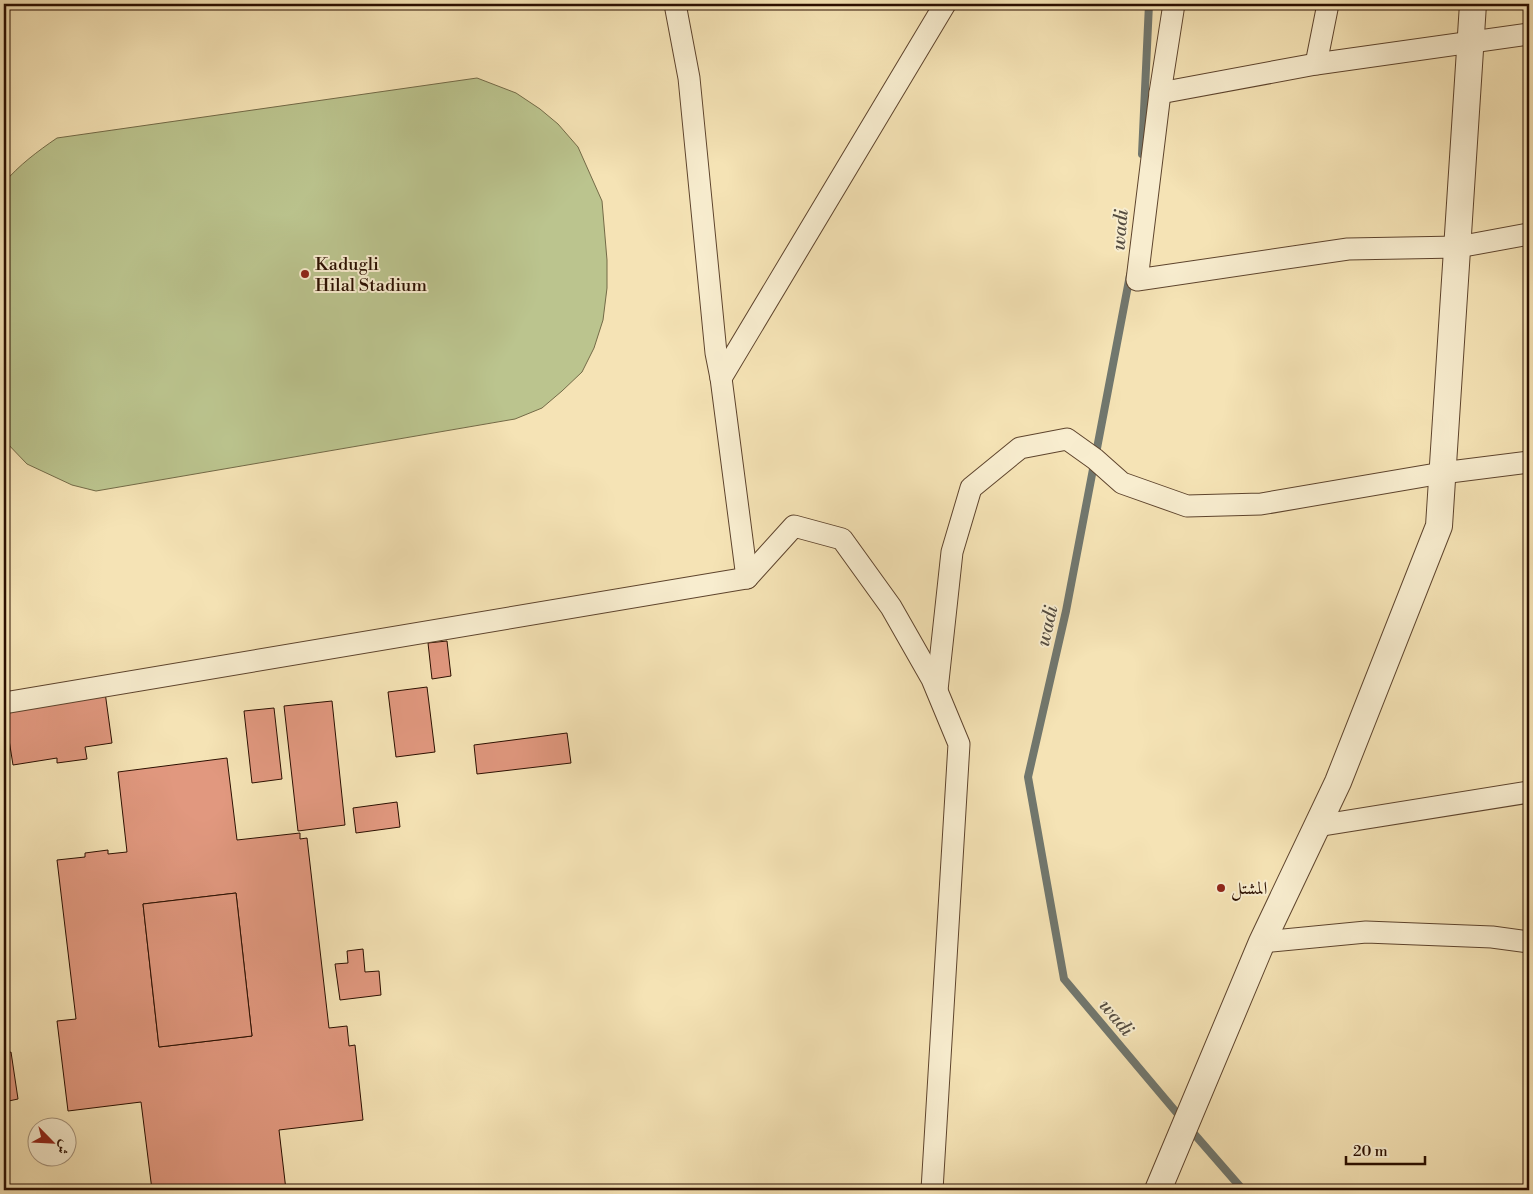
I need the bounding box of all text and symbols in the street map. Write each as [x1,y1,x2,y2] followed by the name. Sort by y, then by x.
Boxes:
[1106,208,1134,252] water label: wadi
[315,253,427,297] place label: Kadugli Hilal Stadium
[299,268,311,280] marker: Kadugli Hilal Stadium
[1031,603,1063,649] water label: wadi
[1231,877,1268,901] place label: المشتل
[1215,882,1227,894] marker: المشتل
[1094,994,1139,1041] water label: wadi
[28,1116,78,1166] north arrow
[1346,1134,1424,1166] scale bar
[52,1137,74,1157] text: ش
[1353,1142,1388,1161] text: 20 m

